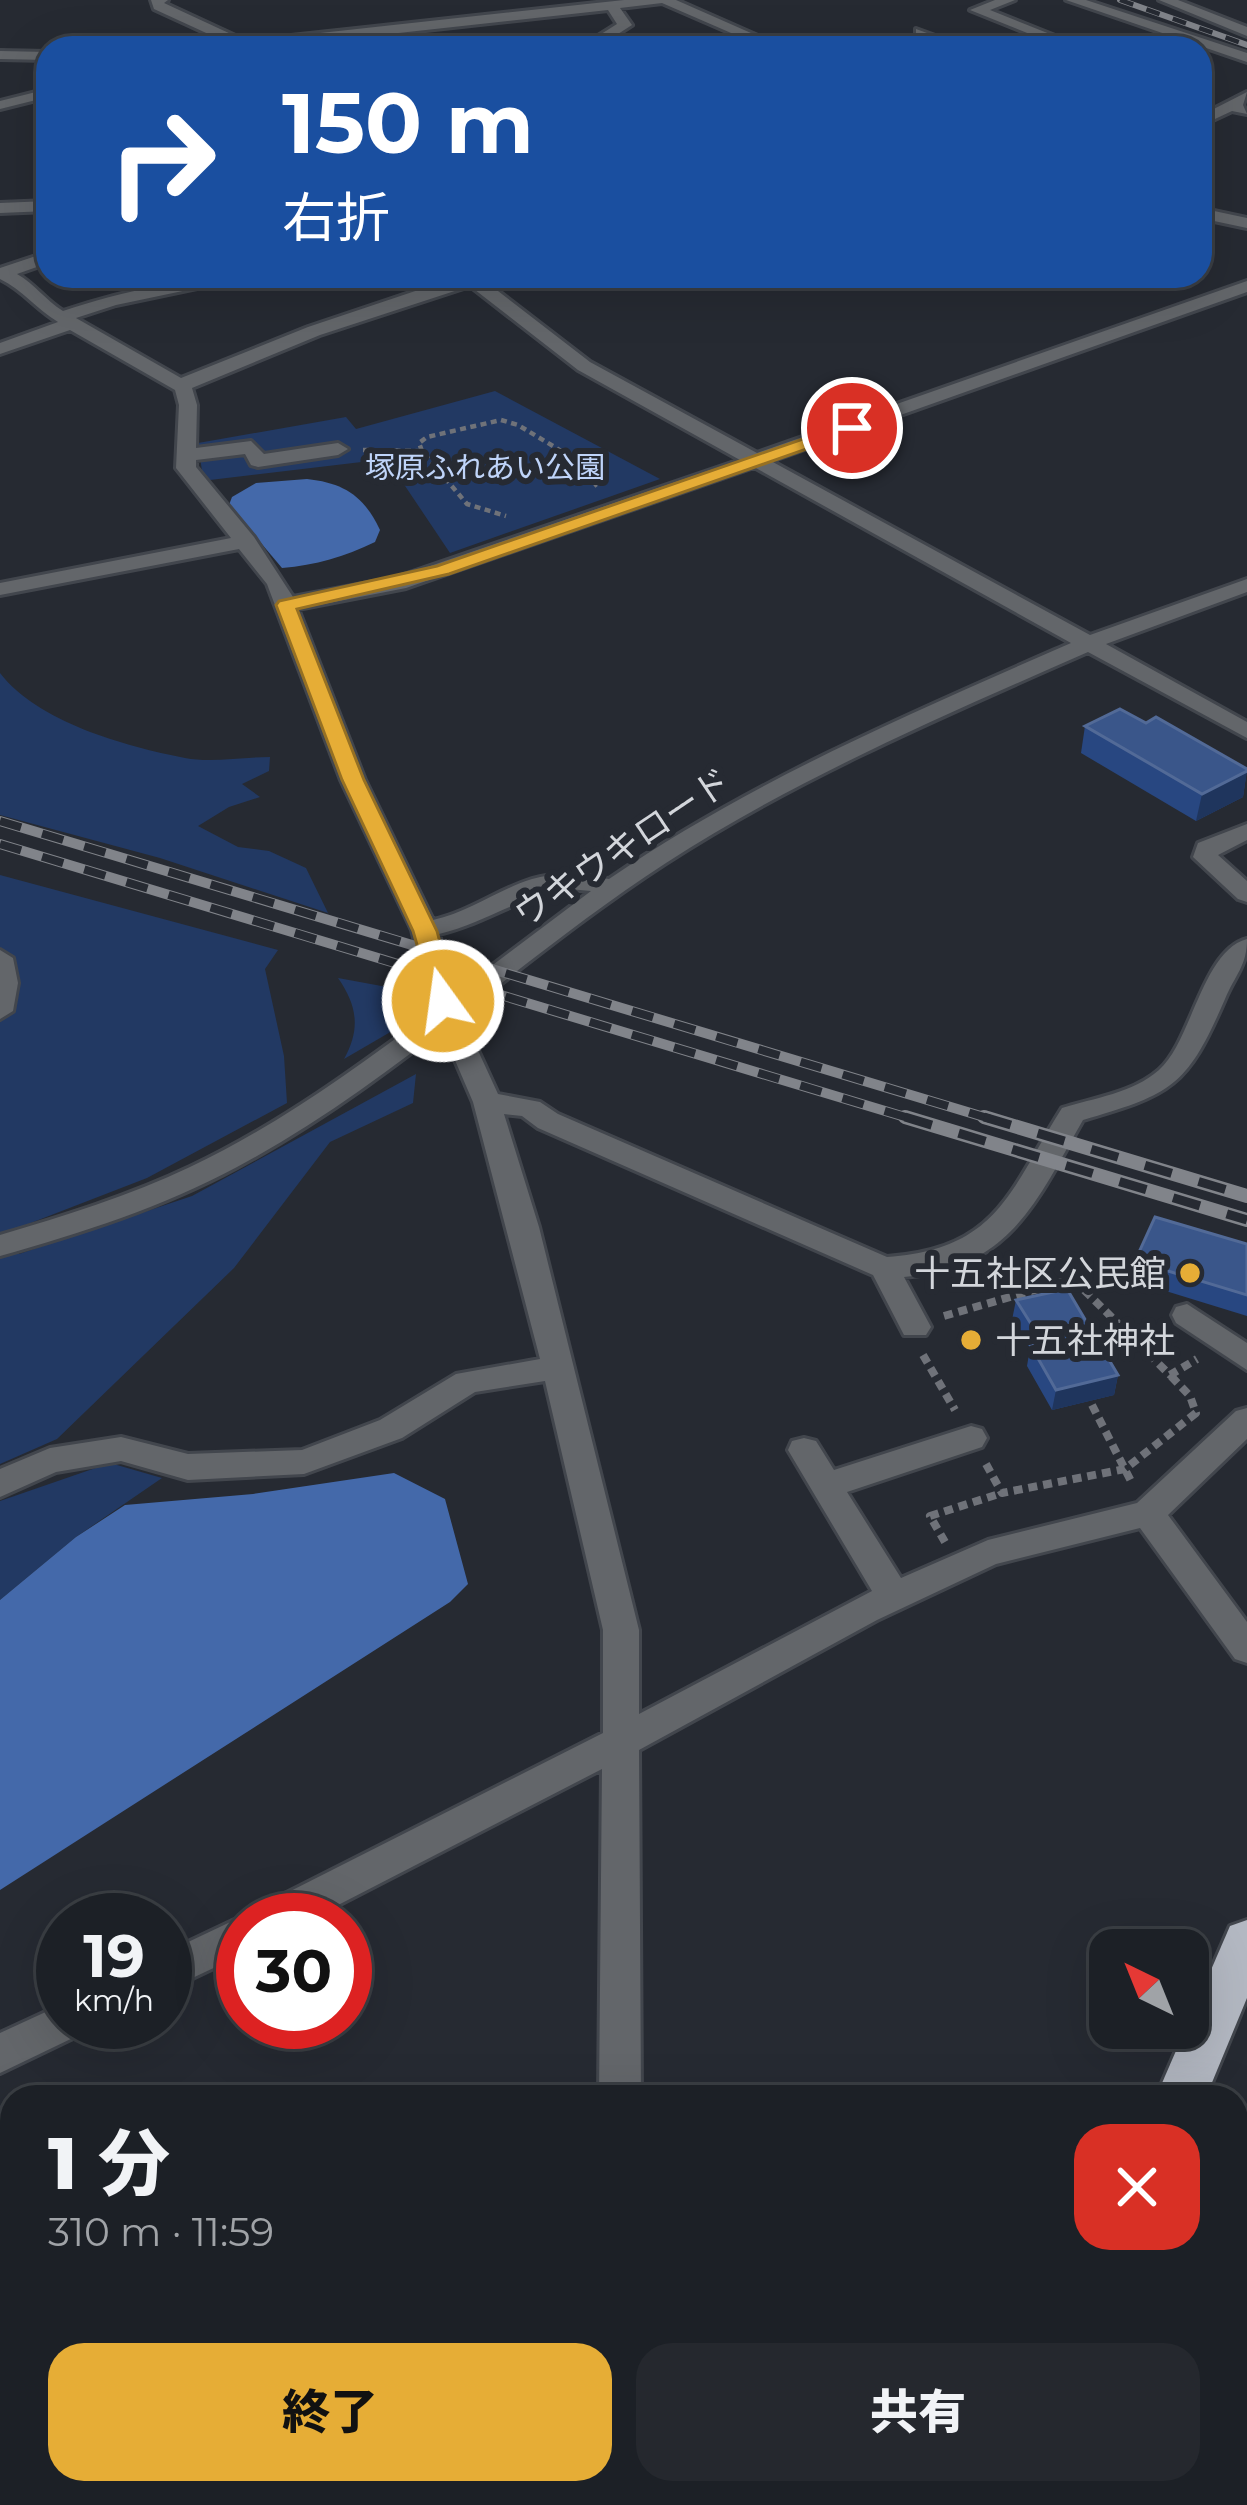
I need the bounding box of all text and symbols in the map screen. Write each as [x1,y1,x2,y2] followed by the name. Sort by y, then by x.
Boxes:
[282,72,534,174] text: 150 m
[84,84,240,240] icon: right
[282,185,390,251] text: 右折
[801,377,903,479] pin
[819,395,885,461] icon: arrive
[365,449,605,486] park label: 塚原ふれあい公園
[505,758,739,936] street label: ウキウキロード
[380,938,506,1064] position arrow
[914,1251,1166,1295] place label: 十五社区公民館
[1177,1260,1203,1286] marker: 十五社区公民館
[995,1318,1175,1362] place label: 十五社神社
[958,1327,984,1353] marker: 十五社神社
[216,1893,372,2049] speed limit sign: 30
[83,1919,145,1992] text: 19
[1089,1929,1209,2049] north arrow
[1089,1929,1209,2049] map controls
[74,1982,154,2019] text: km/h
[48,2119,170,2207] text: 1 分
[1074,2124,1200,2250] button: close
[48,2208,274,2256] text: 310 m · 11:59
[48,2343,612,2481] button: 終了
[636,2343,1200,2481] button: 共有

